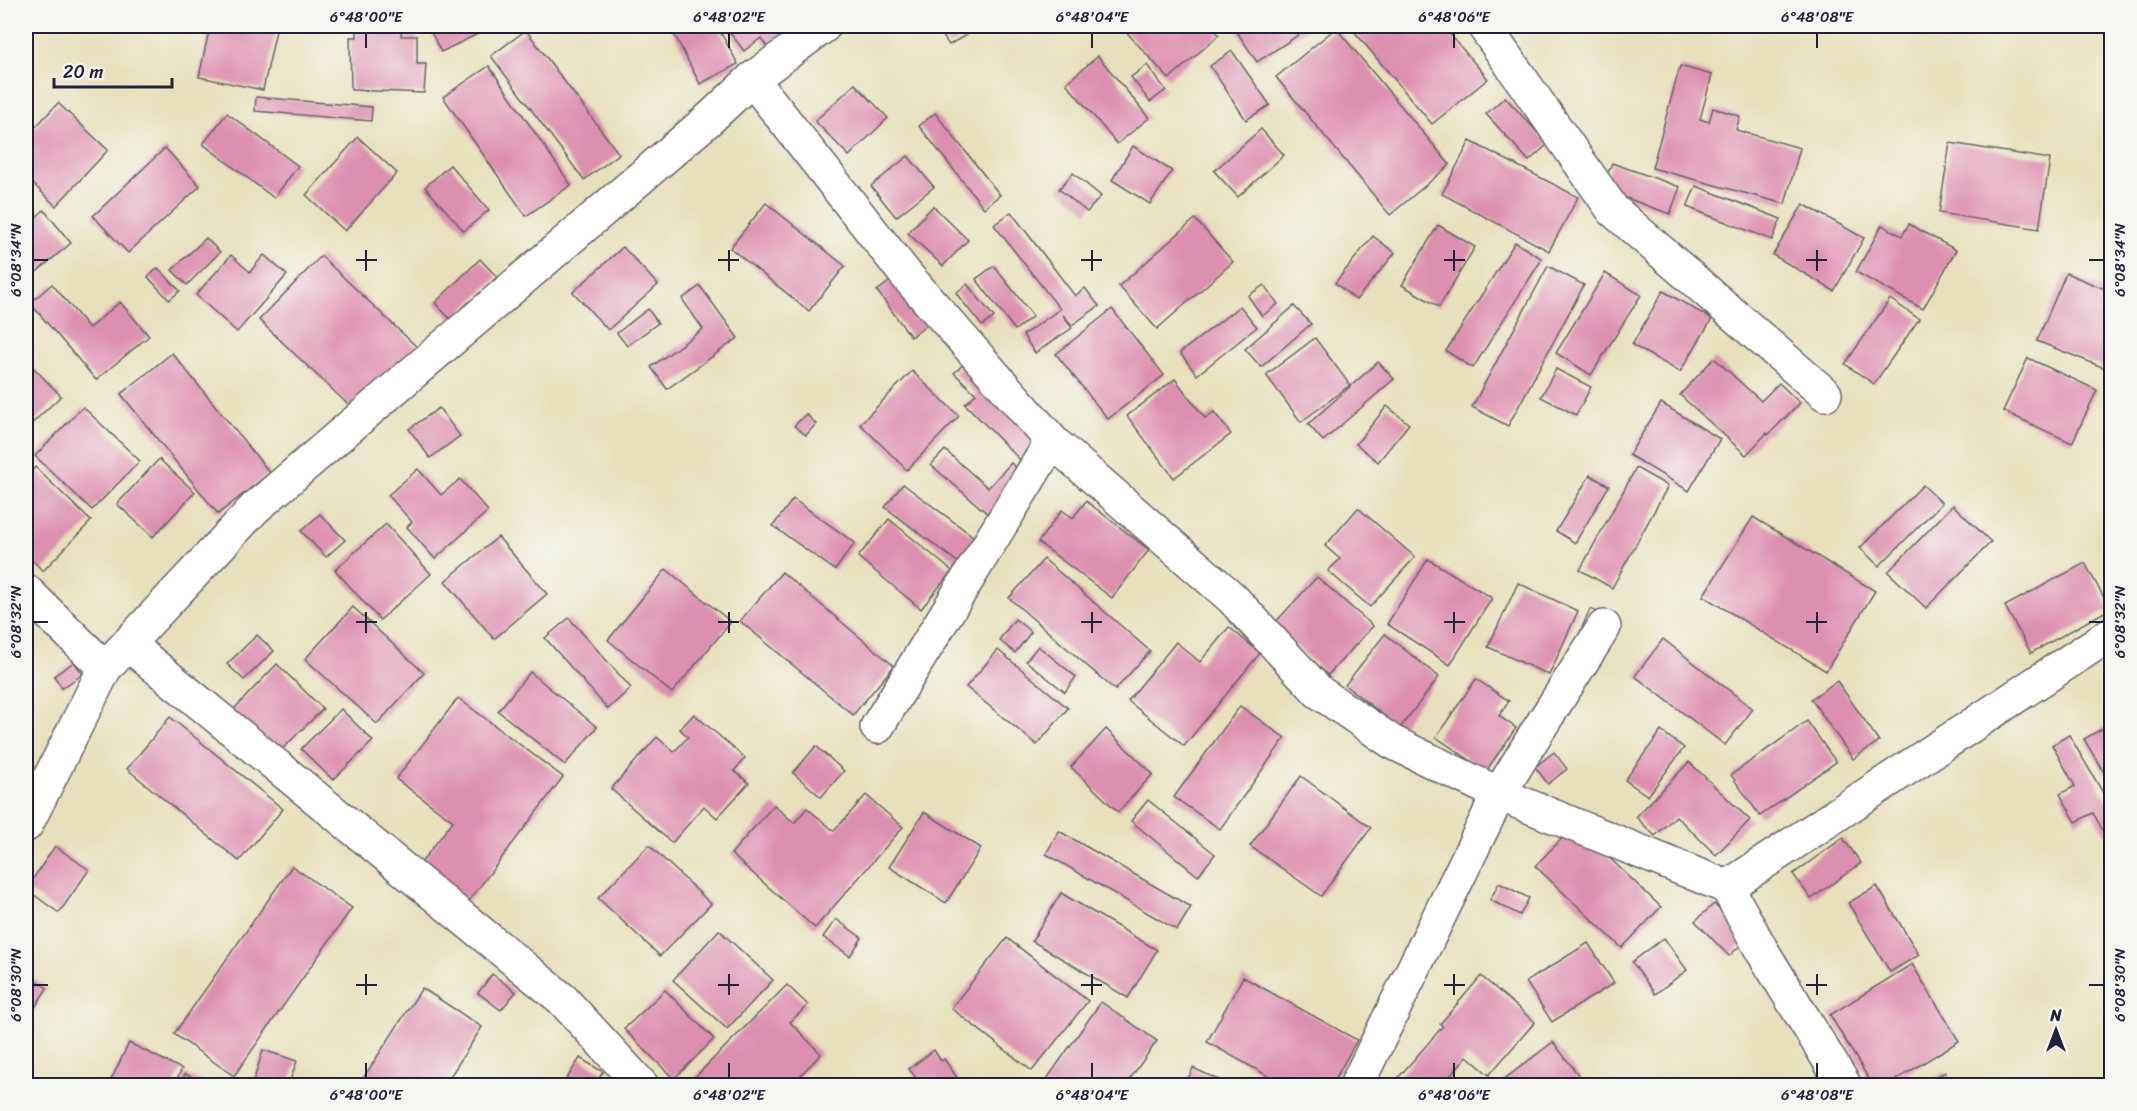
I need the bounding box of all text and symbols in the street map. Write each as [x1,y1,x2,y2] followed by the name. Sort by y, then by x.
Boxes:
[330,4,404,30] text: 6°48'00"E
[693,4,766,30] text: 6°48'02"E
[1056,4,1130,30] text: 6°48'04"E
[1418,4,1491,30] text: 6°48'06"E
[1781,4,1855,30] text: 6°48'08"E
[54,51,172,89] scale bar
[63,56,103,88] text: 20 m
[3,223,29,297] text: 6°08'34"N
[2107,223,2133,297] text: 6°08'34"N
[3,585,29,658] text: 6°08'32"N
[2107,585,2133,658] text: 6°08'32"N
[3,948,29,1022] text: 6°08'30"N
[2107,948,2133,1022] text: 6°08'30"N
[2026,1000,2086,1060] north arrow
[2049,1001,2062,1030] text: N
[330,1082,404,1108] text: 6°48'00"E
[693,1082,766,1108] text: 6°48'02"E
[1056,1082,1130,1108] text: 6°48'04"E
[1418,1082,1491,1108] text: 6°48'06"E
[1781,1082,1855,1108] text: 6°48'08"E

